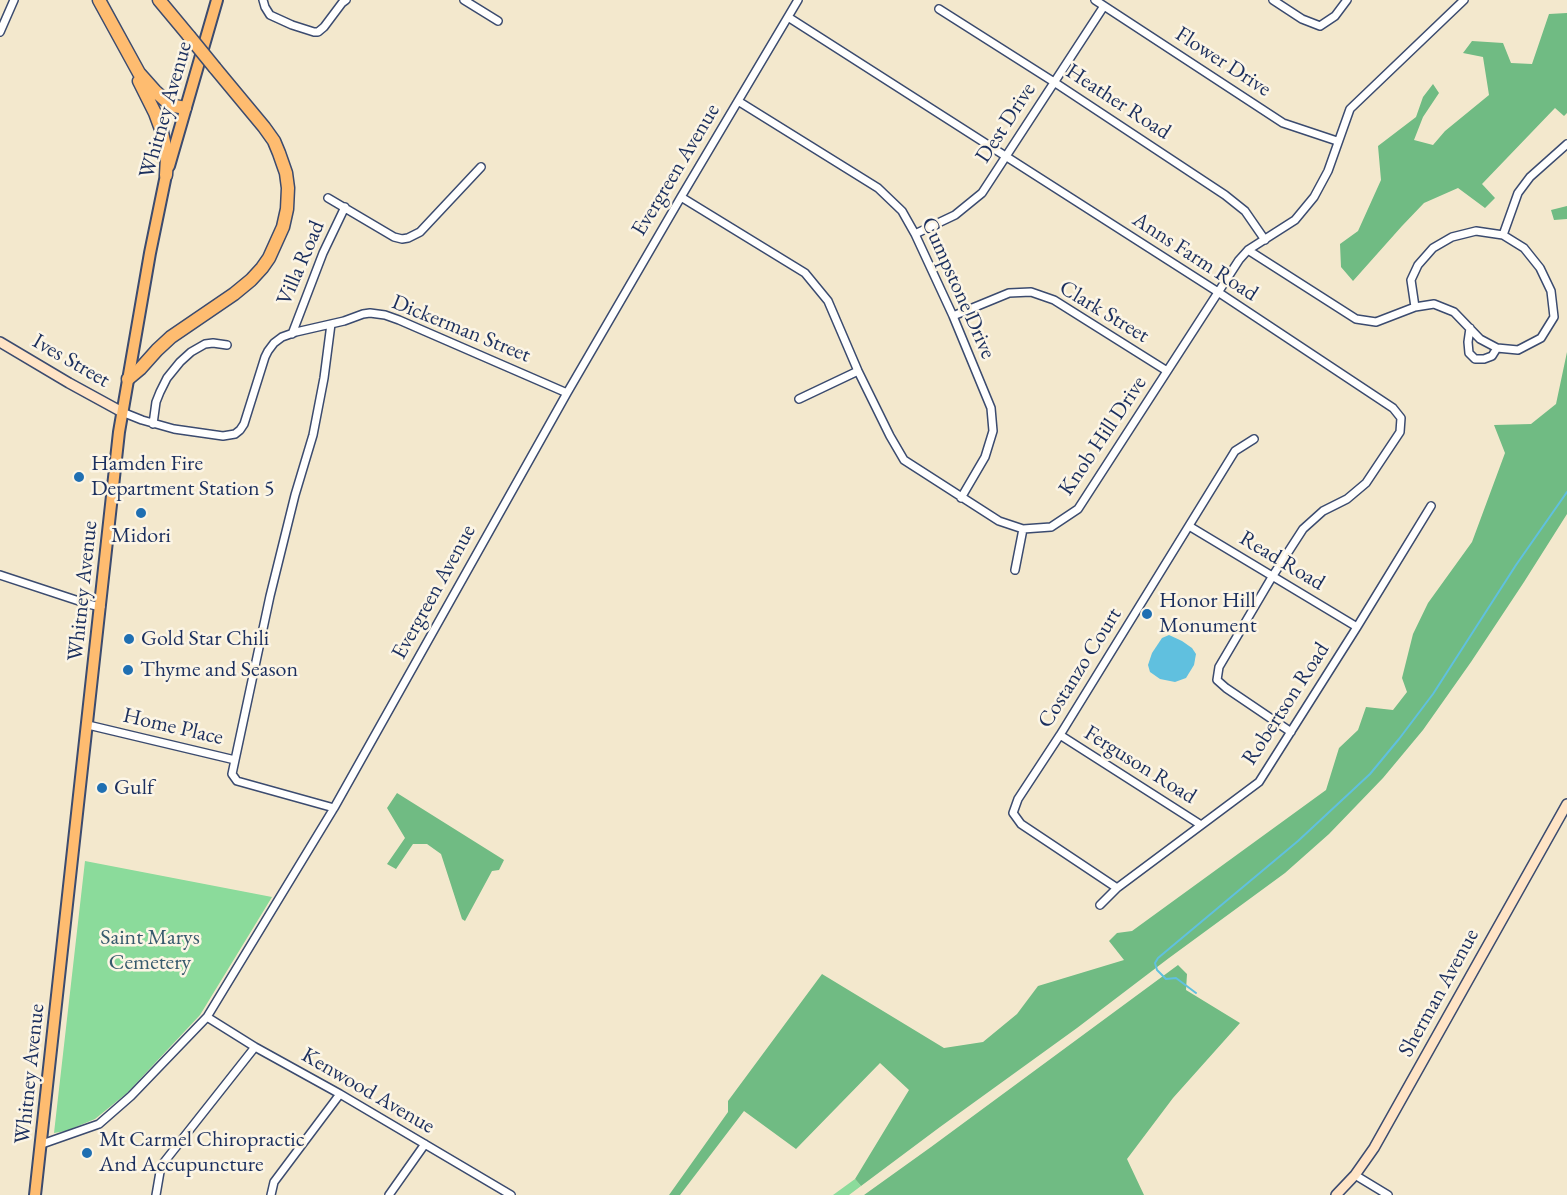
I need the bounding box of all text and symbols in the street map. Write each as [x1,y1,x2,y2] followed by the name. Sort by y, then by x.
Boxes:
[1170,21,1276,103] street label: Flower Drive
[134,39,198,181] street label: Whitney Avenue
[1061,58,1175,146] street label: Heather Road
[970,78,1042,168] street label: Dest Drive
[626,99,726,241] street label: Evergreen Avenue
[1127,207,1263,307] street label: Anns Farm Road
[915,213,1001,363] street label: Cumpstone Drive
[271,217,331,309] street label: Villa Road
[1054,275,1154,349] street label: Clark Street
[388,289,534,369] street label: Dickerman Street
[28,328,114,394] street label: Ives Street
[1053,371,1153,501] street label: Knob Hill Drive
[91,451,274,502] place label: Hamden Fire Department Station 5
[72,470,86,484] marker: Hamden Fire Department Station 5
[134,506,148,520] marker: Midori
[62,519,104,663] street label: Whitney Avenue
[386,520,482,664] street label: Evergreen Avenue
[111,523,171,549] place label: Midori
[1235,525,1329,597] street label: Read Road
[1159,588,1257,640] place label: Honor Hill Monument
[1033,603,1127,733] street label: Costanzo Court
[1140,607,1154,621] marker: Honor Hill Monument
[141,626,269,652] place label: Gold Star Chili
[122,632,136,646] marker: Gold Star Chili
[1237,638,1335,770] street label: Robertson Road
[140,657,298,683] place label: Thyme and Season
[121,663,135,677] marker: Thyme and Season
[120,703,226,751] street label: Home Place
[1079,720,1201,810] street label: Ferguson Road
[114,775,154,801] place label: Gulf
[95,781,109,795] marker: Gulf
[1393,924,1485,1062] street label: Sherman Avenue
[100,925,200,976] park label: Saint Marys Cemetery
[9,1002,51,1146] street label: Whitney Avenue
[297,1042,439,1140] street label: Kenwood Avenue
[99,1127,305,1178] place label: Mt Carmel Chiropractic And Accupuncture
[80,1146,94,1160] marker: Mt Carmel Chiropractic And Accupuncture

